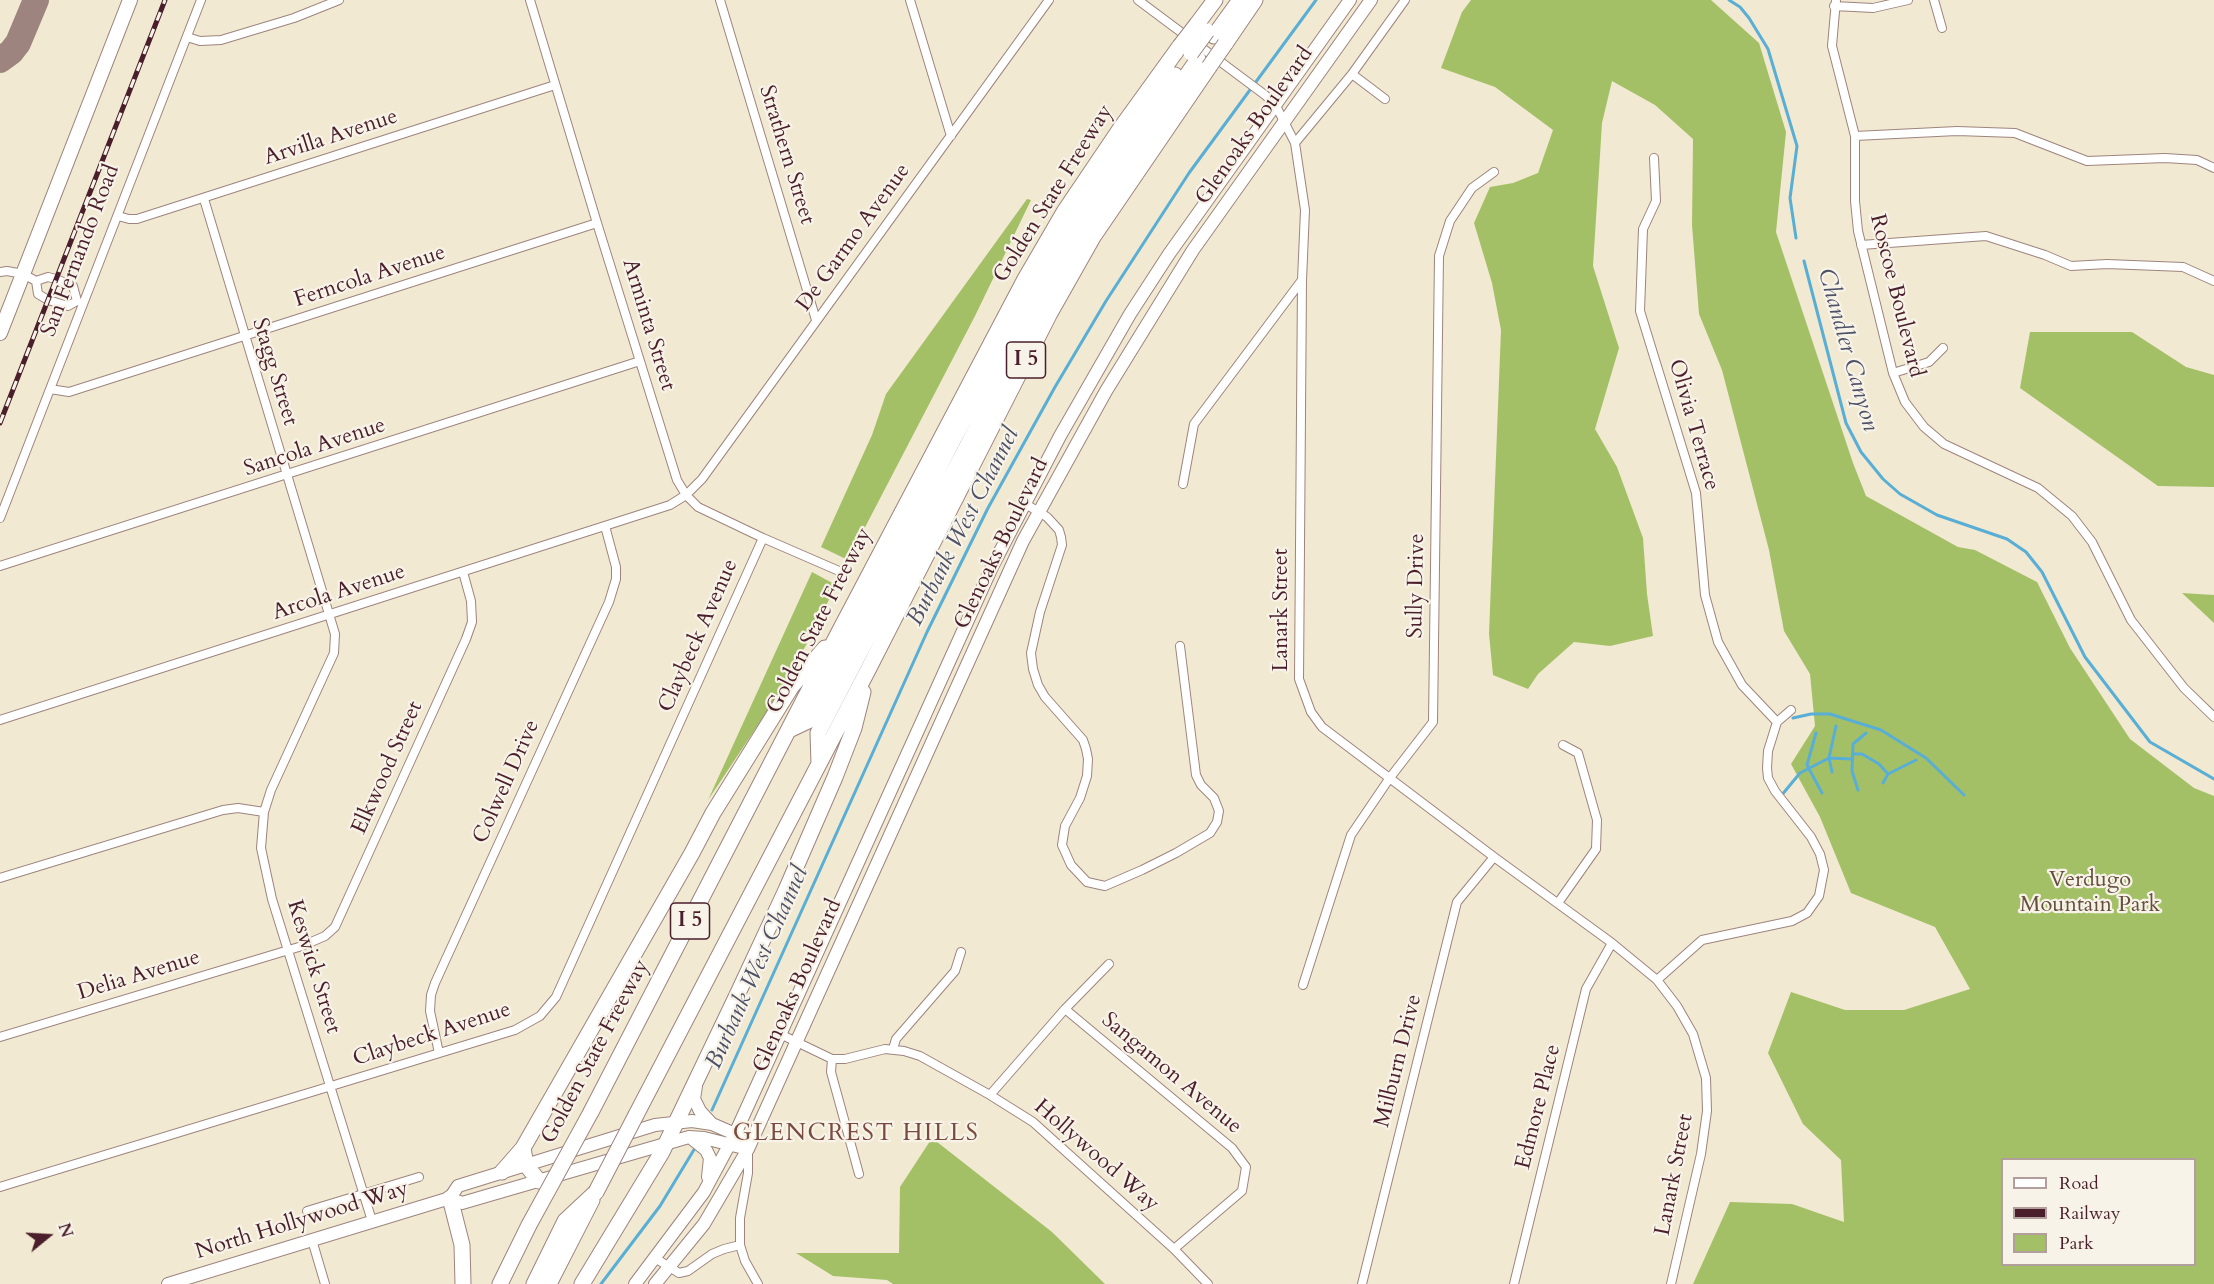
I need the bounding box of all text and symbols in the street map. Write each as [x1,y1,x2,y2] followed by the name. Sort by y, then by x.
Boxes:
[1191,42,1319,210] street label: Glenoaks Boulevard
[752,82,820,228] street label: Strathern Street
[989,100,1119,288] street label: Golden State Freeway
[261,104,401,172] street label: Arvilla Avenue
[791,159,917,317] street label: De Garmo Avenue
[36,161,126,341] street label: San Fernando Road
[1863,212,1929,380] street label: Roscoe Boulevard
[291,240,449,314] street label: Ferncola Avenue
[615,256,681,394] street label: Arminta Street
[1810,265,1884,435] water label: Chandler Canyon
[245,315,303,429] street label: Stagg Street
[1006,342,1046,378] road number: I 5
[1662,356,1724,494] street label: Olivia Terrace
[241,413,389,483] street label: Sancola Avenue
[902,423,1026,631] water label: Burbank West Channel
[949,454,1055,634] street label: Glenoaks Boulevard
[762,524,878,718] street label: Golden State Freeway
[1403,533,1431,639] street label: Sully Drive
[1269,548,1295,672] street label: Lanark Street
[654,556,744,716] street label: Claybeck Avenue
[269,559,409,627] street label: Arcola Avenue
[347,697,429,839] street label: Elkwood Street
[468,716,546,848] street label: Colwell Drive
[700,862,816,1074] water label: Burbank West Channel
[2020,868,2160,920] park label: Verdugo Mountain Park
[748,895,848,1077] street label: Glenoaks Boulevard
[280,897,346,1037] street label: Keswick Street
[670,903,710,939] road number: I 5
[75,945,203,1007] street label: Delia Avenue
[536,955,656,1149] street label: Golden State Freeway
[1370,992,1428,1130] street label: Milburn Drive
[350,997,514,1073] street label: Claybeck Avenue
[1095,1008,1247,1140] street label: Sangamon Avenue
[1511,1042,1567,1172] street label: Edmore Place
[1028,1094,1164,1218] street label: Hollywood Way
[1650,1112,1700,1238] street label: Lanark Street
[733,1120,979,1148] district label: GLENCREST HILLS
[2001,1158,2196,1266] legend
[2059,1171,2099,1196] text: Road
[192,1176,412,1266] street label: North Hollywood Way
[2059,1201,2121,1226] text: Railway
[18,1206,78,1266] north arrow
[53,1220,78,1240] text: N
[2059,1231,2094,1256] text: Park

